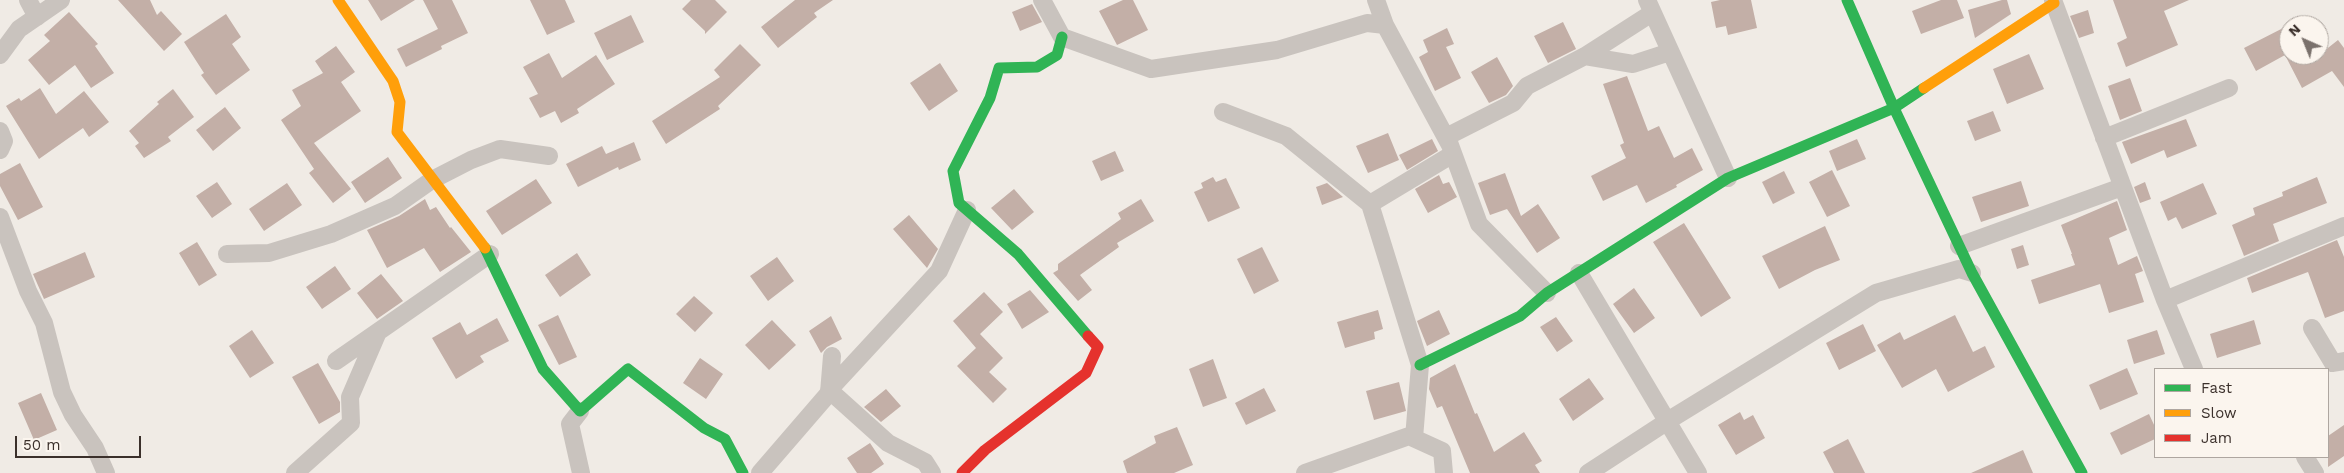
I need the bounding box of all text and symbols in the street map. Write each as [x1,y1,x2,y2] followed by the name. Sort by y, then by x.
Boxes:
[2279,15,2329,65] north arrow
[2285,21,2304,39] text: N
[2154,368,2329,458] legend
[2201,379,2232,397] text: Fast
[2201,404,2237,422] text: Slow
[18,426,144,458] scale bar
[2201,429,2232,447] text: Jam
[23,436,60,454] text: 50 m

